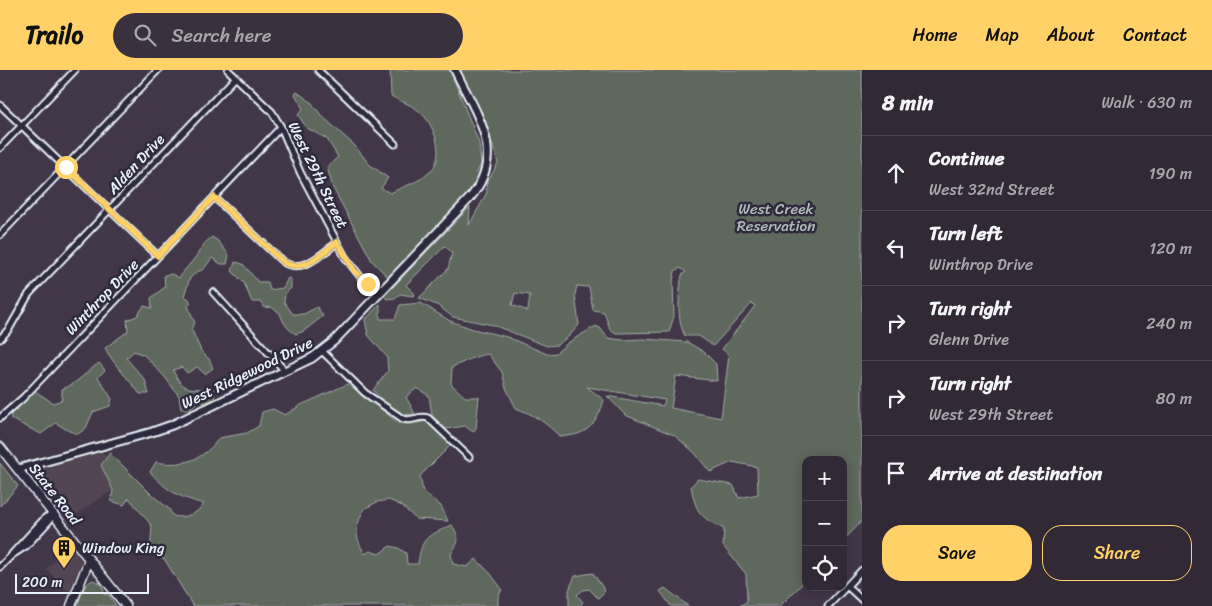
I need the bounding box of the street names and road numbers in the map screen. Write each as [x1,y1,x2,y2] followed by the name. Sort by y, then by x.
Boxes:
[281,117,355,233] street label: West 29th Street
[100,128,171,201] street label: Alden Drive
[59,253,145,341] street label: Winthrop Drive
[177,330,318,416] street label: West Ridgewood Drive
[22,457,89,532] street label: State Road

